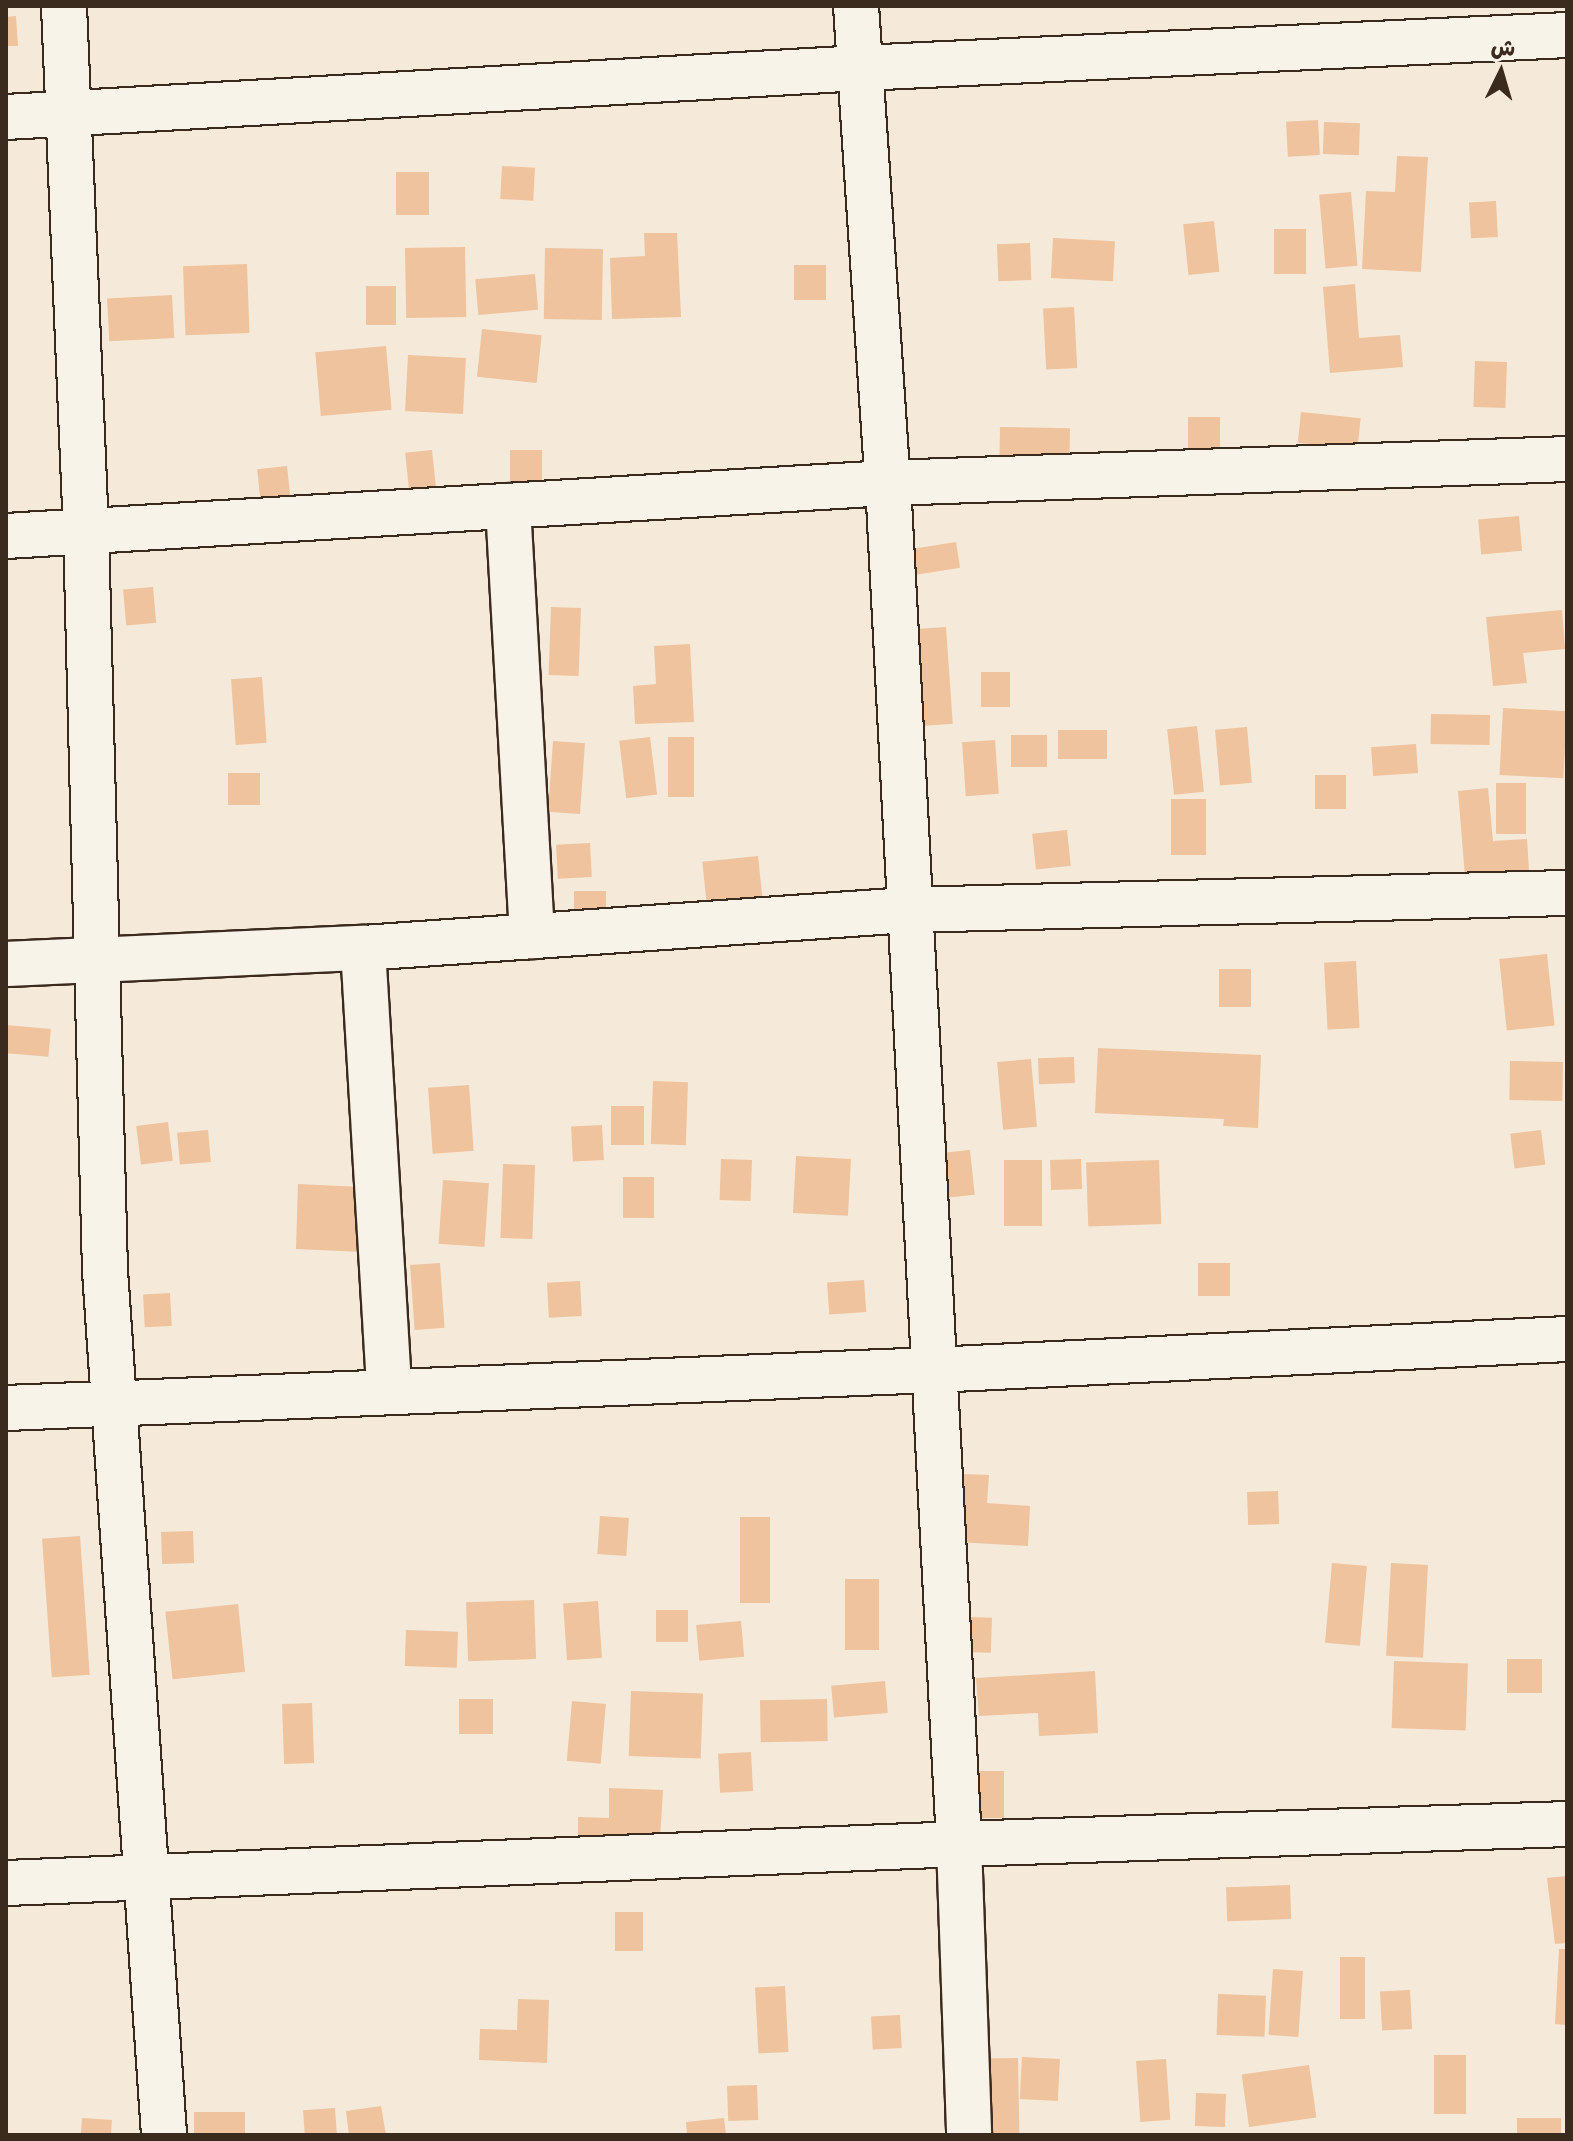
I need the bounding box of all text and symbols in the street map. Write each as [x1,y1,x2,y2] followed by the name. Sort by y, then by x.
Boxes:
[1489,27,1517,68] text: ش
[1461,32,1541,112] north arrow

